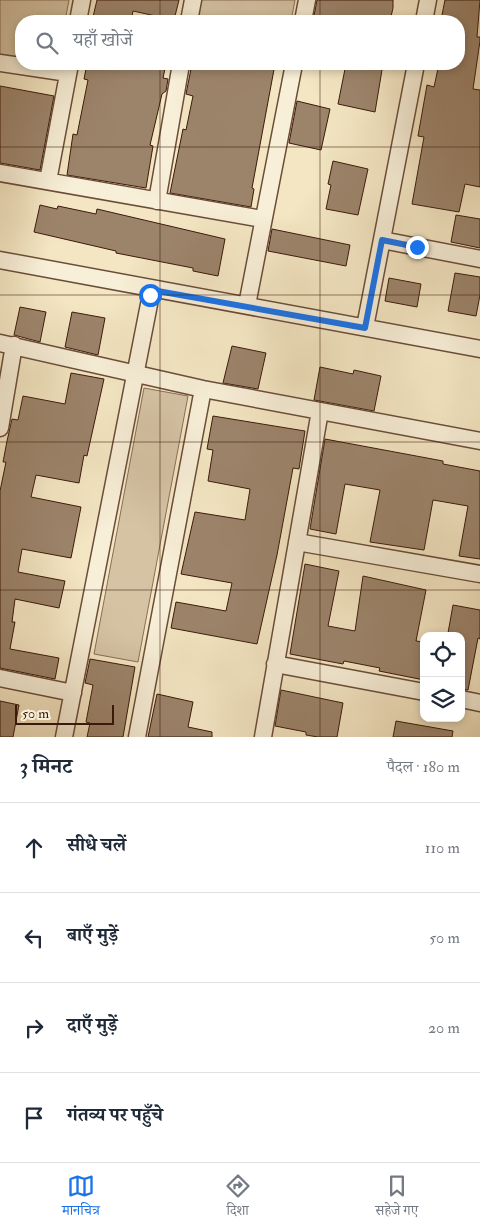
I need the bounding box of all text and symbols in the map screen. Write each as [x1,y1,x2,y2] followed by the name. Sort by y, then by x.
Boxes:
[15,15,465,70] search box
[73,28,133,52] text: यहाँ खोजें
[33,29,61,57] icon: search
[406,236,429,259] route end
[139,284,162,307] route start
[420,632,465,722] map controls
[420,632,465,677] button: locate
[420,677,465,722] button: layers
[15,702,114,725] scale bar
[22,705,49,722] text: 50 m
[20,753,72,780] text: 3 मिनट
[387,757,460,777] text: पैदल · 180 m
[67,833,126,857] text: सीधे चलें
[20,834,48,862] icon: ahead
[425,838,460,858] text: 110 m
[67,923,118,947] text: बाएँ मुड़ें
[20,924,48,952] icon: left
[429,928,460,948] text: 50 m
[67,1013,118,1037] text: दाएँ मुड़ें
[20,1014,48,1042] icon: right
[428,1018,460,1038] text: 20 m
[67,1103,163,1127] text: गंतव्य पर पहुँचे
[20,1104,48,1132] icon: arrive
[62,1172,100,1224] tab: मानचित्र
[224,1172,252,1224] tab: दिशा
[375,1172,418,1224] tab: सहेजे गए

